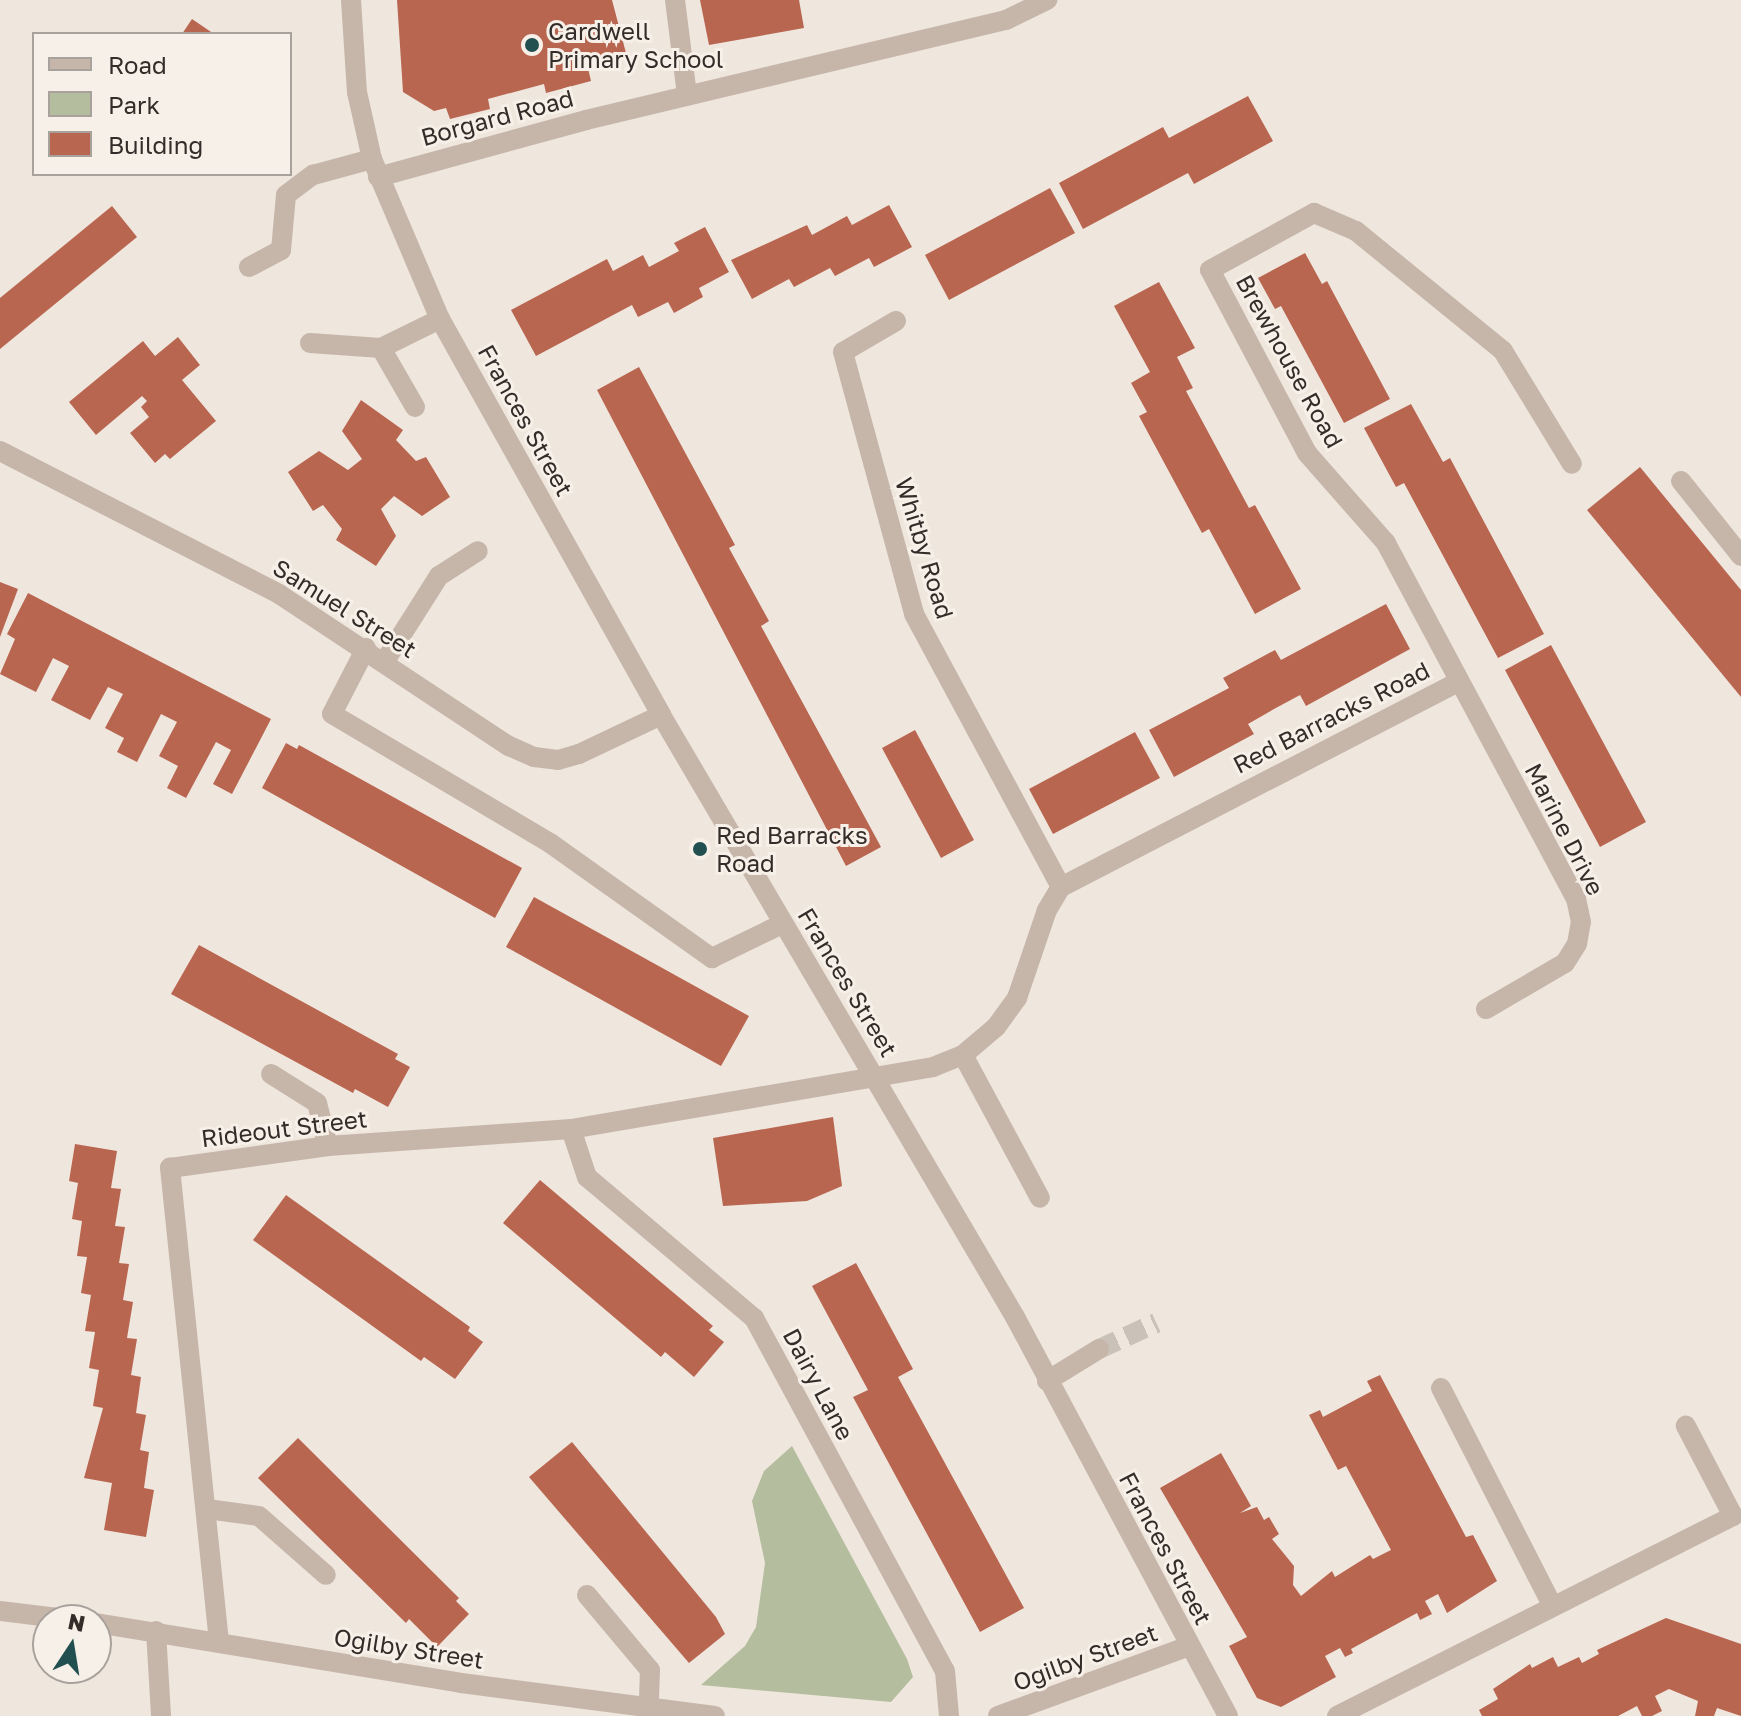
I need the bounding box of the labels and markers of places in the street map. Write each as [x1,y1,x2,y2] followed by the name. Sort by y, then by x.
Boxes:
[548,17,724,73] place label: Cardwell Primary School
[523,36,541,54] marker: Cardwell Primary School
[716,821,868,877] place label: Red Barracks Road
[691,840,709,858] marker: Red Barracks Road

